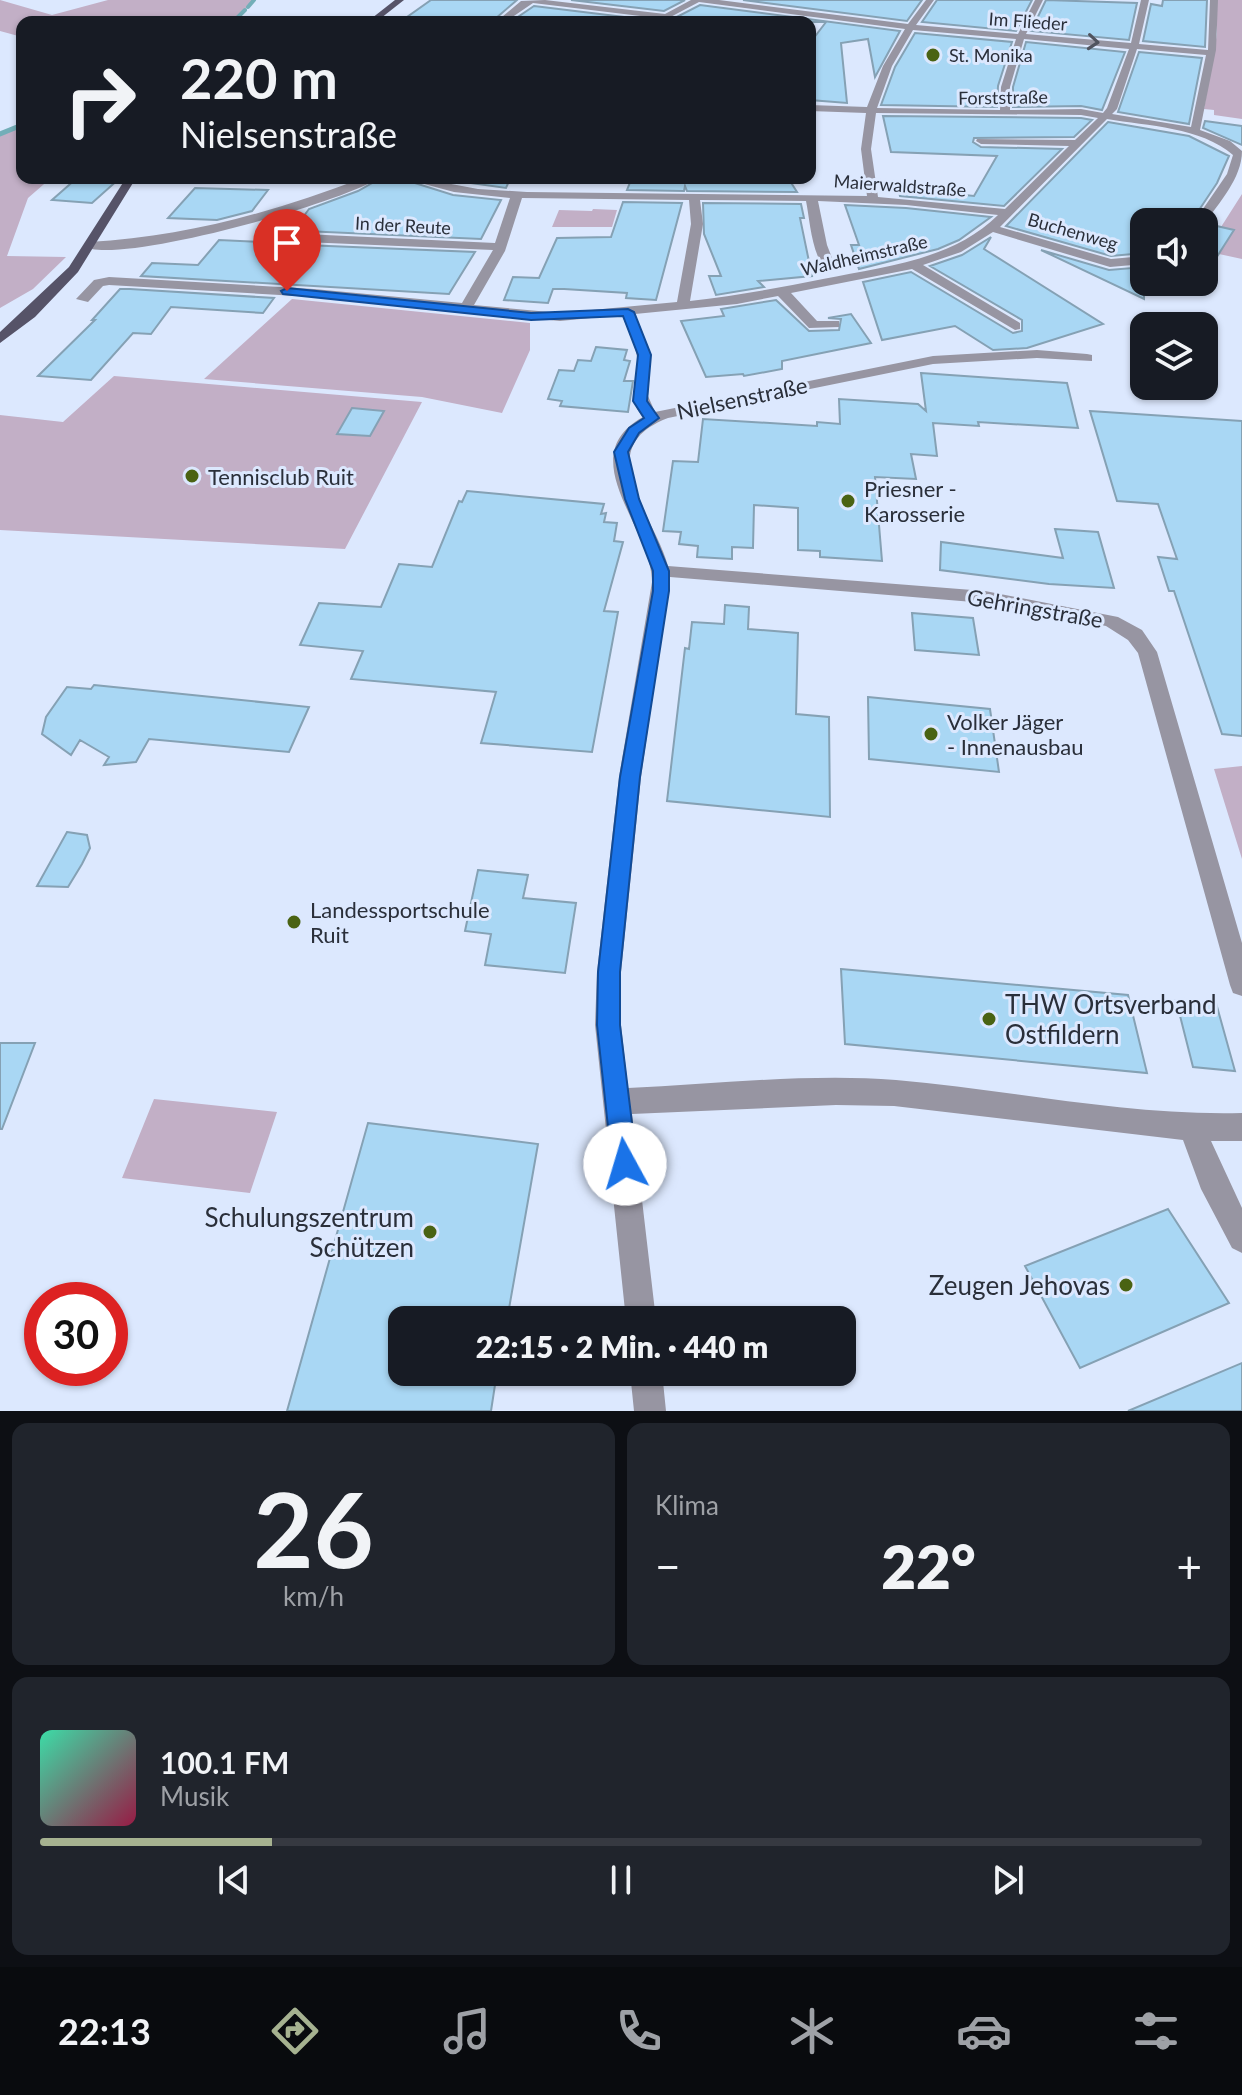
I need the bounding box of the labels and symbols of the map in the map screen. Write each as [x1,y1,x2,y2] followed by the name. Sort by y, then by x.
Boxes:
[988,7,1068,35] street label: Im Flieder
[1087,34,1100,51] one-way arrow
[949,44,1033,66] place label: St. Monika
[924,46,942,64] marker: St. Monika
[958,85,1048,109] street label: Forststraße
[833,169,967,201] street label: Maierwaldstraße
[1026,208,1120,254] street label: Buchenweg
[253,209,321,291] pin
[354,212,452,238] street label: In der Reute
[799,230,929,280] street label: Waldheimstraße
[674,371,810,425] street label: Nielsenstraße
[208,463,354,490] place label: Tennisclub Ruit
[183,467,201,485] marker: Tennisclub Ruit
[864,475,965,527] place label: Priesner - Karosserie
[839,492,857,510] marker: Priesner - Karosserie
[965,583,1105,633] street label: Gehringstraße
[947,708,1084,760] place label: Volker Jäger - Innenausbau
[922,725,940,743] marker: Volker Jäger - Innenausbau
[310,896,490,948] place label: Landessportschule Ruit
[285,913,303,931] marker: Landessportschule Ruit
[1005,988,1217,1050] place label: THW Ortsverband Ostfildern
[980,1010,998,1028] marker: THW Ortsverband Ostfildern
[583,1122,667,1206] position arrow
[204,1201,414,1263] place label: Schulungszentrum Schützen
[421,1223,439,1241] marker: Schulungszentrum Schützen
[929,1269,1110,1301] place label: Zeugen Jehovas
[1117,1276,1135,1294] marker: Zeugen Jehovas
[24,1282,128,1386] speed limit sign: 30

